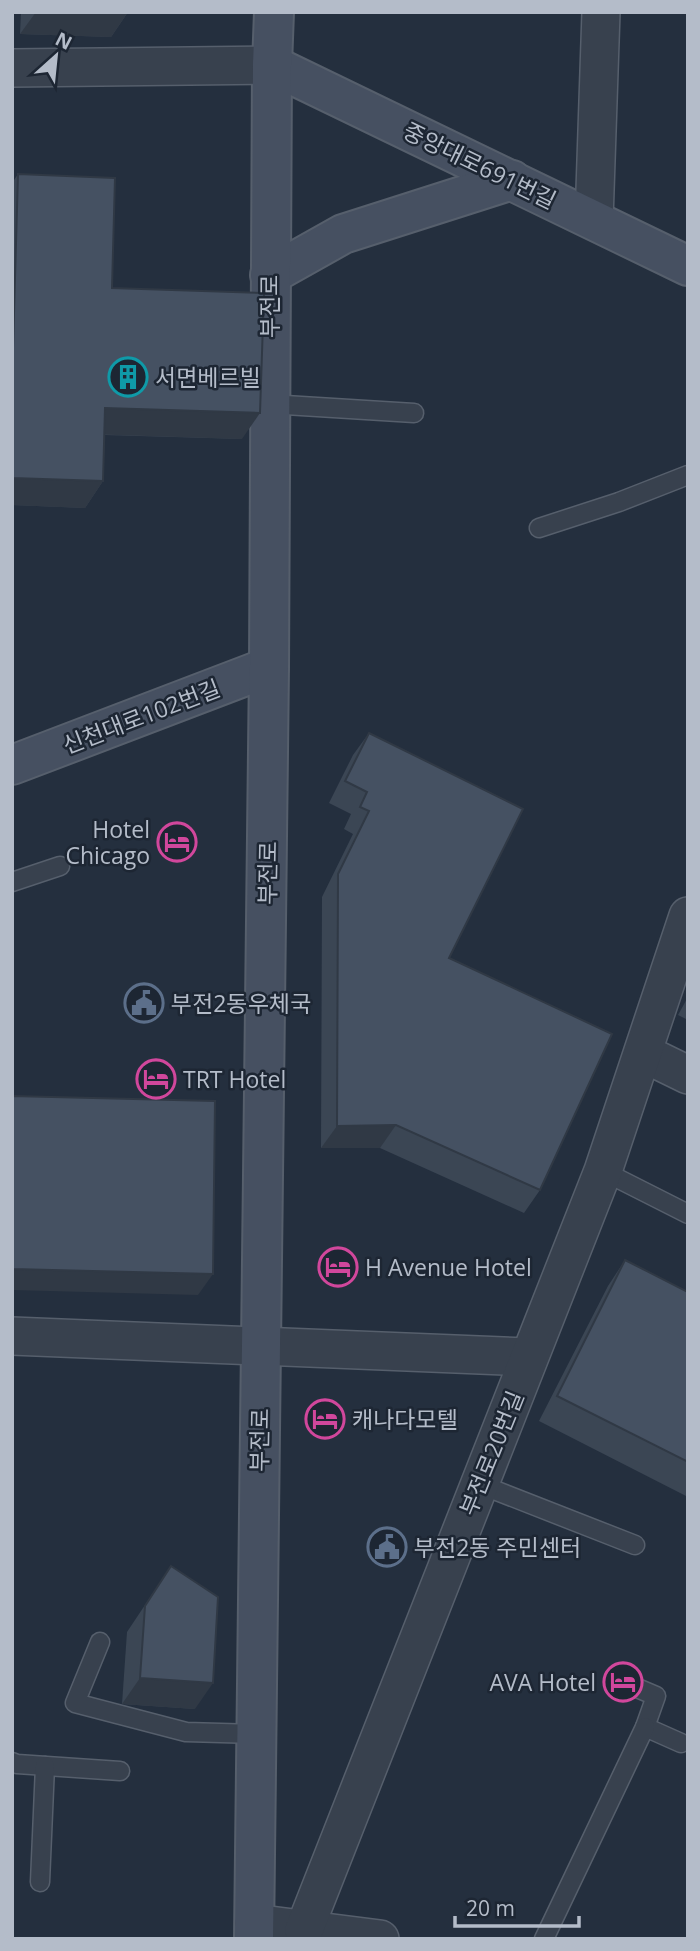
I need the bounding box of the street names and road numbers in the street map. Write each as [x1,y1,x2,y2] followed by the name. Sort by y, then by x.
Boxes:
[398,114,562,216] street label: 중앙대로691번길
[253,274,285,338] street label: 부전로
[58,671,224,761] street label: 신천대로102번길
[250,841,284,905] street label: 부전로
[451,1386,531,1520] street label: 부전로20번길
[242,1408,276,1472] street label: 부전로

